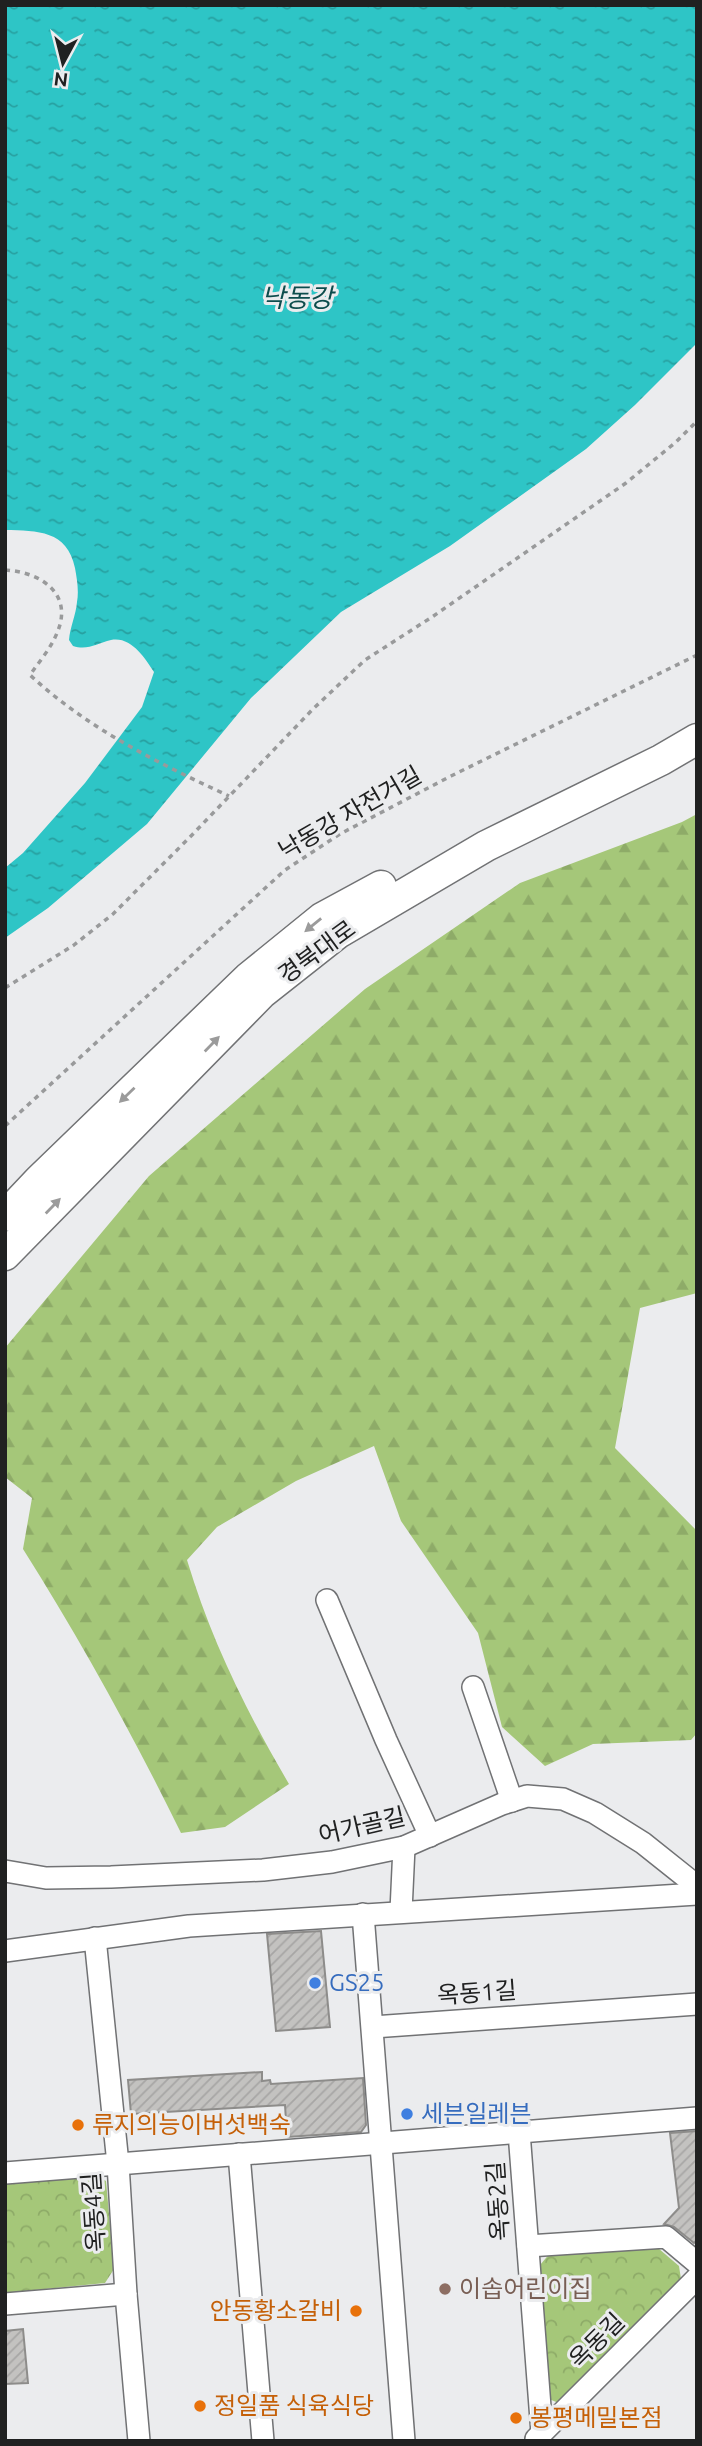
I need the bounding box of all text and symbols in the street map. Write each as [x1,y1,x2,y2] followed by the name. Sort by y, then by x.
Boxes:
[28,28,98,98] north arrow
[53,68,69,92] text: N
[261,283,336,312] water label: 낙동강
[274,761,426,864] street label: 낙동강 자전거길
[273,915,360,988] street label: 경북대로
[305,918,323,933] one-way arrow
[204,1036,220,1053] one-way arrow
[119,1086,136,1102] one-way arrow
[44,1199,61,1215] one-way arrow
[316,1802,408,1849] street label: 어가골길
[329,1969,385,1996] place label: GS25
[307,1975,323,1991] marker: GS25
[436,1976,518,2009] street label: 옥동1길
[421,2100,531,2127] place label: 세븐일레븐
[399,2106,415,2122] marker: 세븐일레븐
[92,2111,291,2138] place label: 류지의능이버섯백숙
[70,2117,86,2133] marker: 류지의능이버섯백숙
[481,2160,514,2242] street label: 옥동2길
[77,2171,110,2253] street label: 옥동4길
[459,2275,591,2302] place label: 이솝어린이집
[437,2281,453,2297] marker: 이솝어린이집
[210,2297,342,2324] place label: 안동황소갈비
[348,2303,364,2319] marker: 안동황소갈비
[564,2308,630,2374] street label: 옥동길
[214,2392,374,2419] place label: 정일품 식육식당
[192,2398,208,2414] marker: 정일품 식육식당
[530,2404,662,2431] place label: 봉평메밀본점
[508,2410,524,2426] marker: 봉평메밀본점

